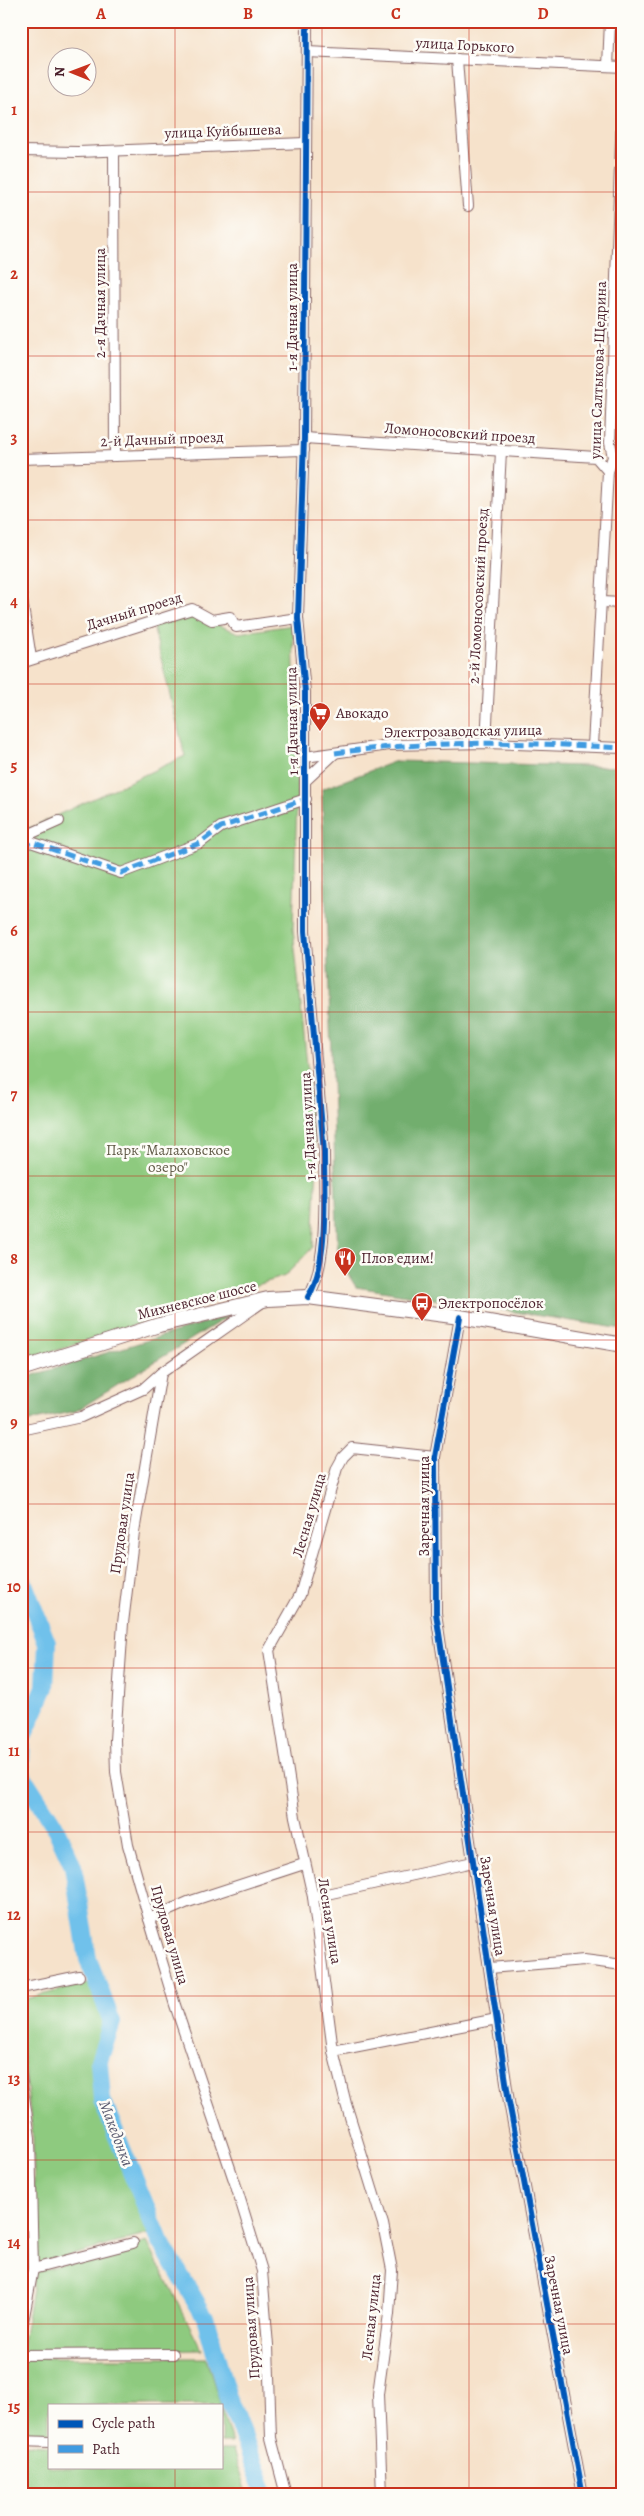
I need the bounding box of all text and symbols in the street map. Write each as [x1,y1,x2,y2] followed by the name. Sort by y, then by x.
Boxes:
[95,3,107,25] text: A
[243,3,253,25] text: B
[391,3,401,25] text: C
[537,3,549,25] text: D
[414,32,515,58] street label: улица Горького
[48,48,98,98] north arrow
[50,67,69,77] text: N
[11,99,17,121] text: 1
[163,119,282,143] street label: улица Куйбышева
[90,248,110,358] street label: 2-я Дачная улица
[10,263,18,285] text: 2
[282,263,302,371] street label: 1-я Дачная улица
[585,281,611,460] street label: улица Салтыкова-Щедрина
[384,418,536,448] street label: Ломоносовский проезд
[11,427,18,449] text: 3
[100,427,224,451] street label: 2-й Дачный проезд
[463,508,493,684] street label: 2-й Ломоносовский проезд
[84,587,184,635] street label: Дачный проезд
[10,591,18,613] text: 4
[281,666,303,775] street label: 1-я Дачная улица
[308,701,332,732] supermarket icon: Авокадо
[335,703,389,723] place label: Авокадо
[384,720,542,742] street label: Электрозаводская улица
[11,755,18,777] text: 5
[10,920,18,942] text: 6
[295,1071,321,1181] street label: 1-я Дачная улица
[11,1084,18,1106] text: 7
[106,1140,230,1177] park label: Парк "Малаховское озеро"
[333,1246,357,1277] restaurant icon: Плов едим!
[10,1248,18,1270] text: 8
[361,1248,434,1268] place label: Плов едим!
[135,1275,259,1324] street label: Михневское шоссе
[410,1291,434,1322] bus stop icon: Электропосёлок
[438,1293,544,1313] place label: Электропосёлок
[10,1412,18,1434] text: 9
[414,1455,434,1556] street label: Заречная улица
[287,1470,331,1560] street label: Лесная улица
[105,1471,139,1575] street label: Прудовая улица
[7,1576,21,1598] text: 10
[8,1740,20,1762] text: 11
[475,1855,511,1957] street label: Заречная улица
[313,1876,347,1966] street label: Лесная улица
[146,1883,194,1987] street label: Прудовая улица
[7,1904,21,1926] text: 12
[8,2068,20,2090] text: 13
[93,2097,139,2169] water label: Македонка
[7,2232,21,2254] text: 14
[540,2254,578,2357] street label: Заречная улица
[357,2273,385,2361] street label: Лесная улица
[237,2276,265,2380] street label: Прудовая улица
[8,2396,20,2418] text: 15
[48,2404,222,2468] legend
[92,2413,155,2433] text: Cycle path
[92,2439,120,2459] text: Path

